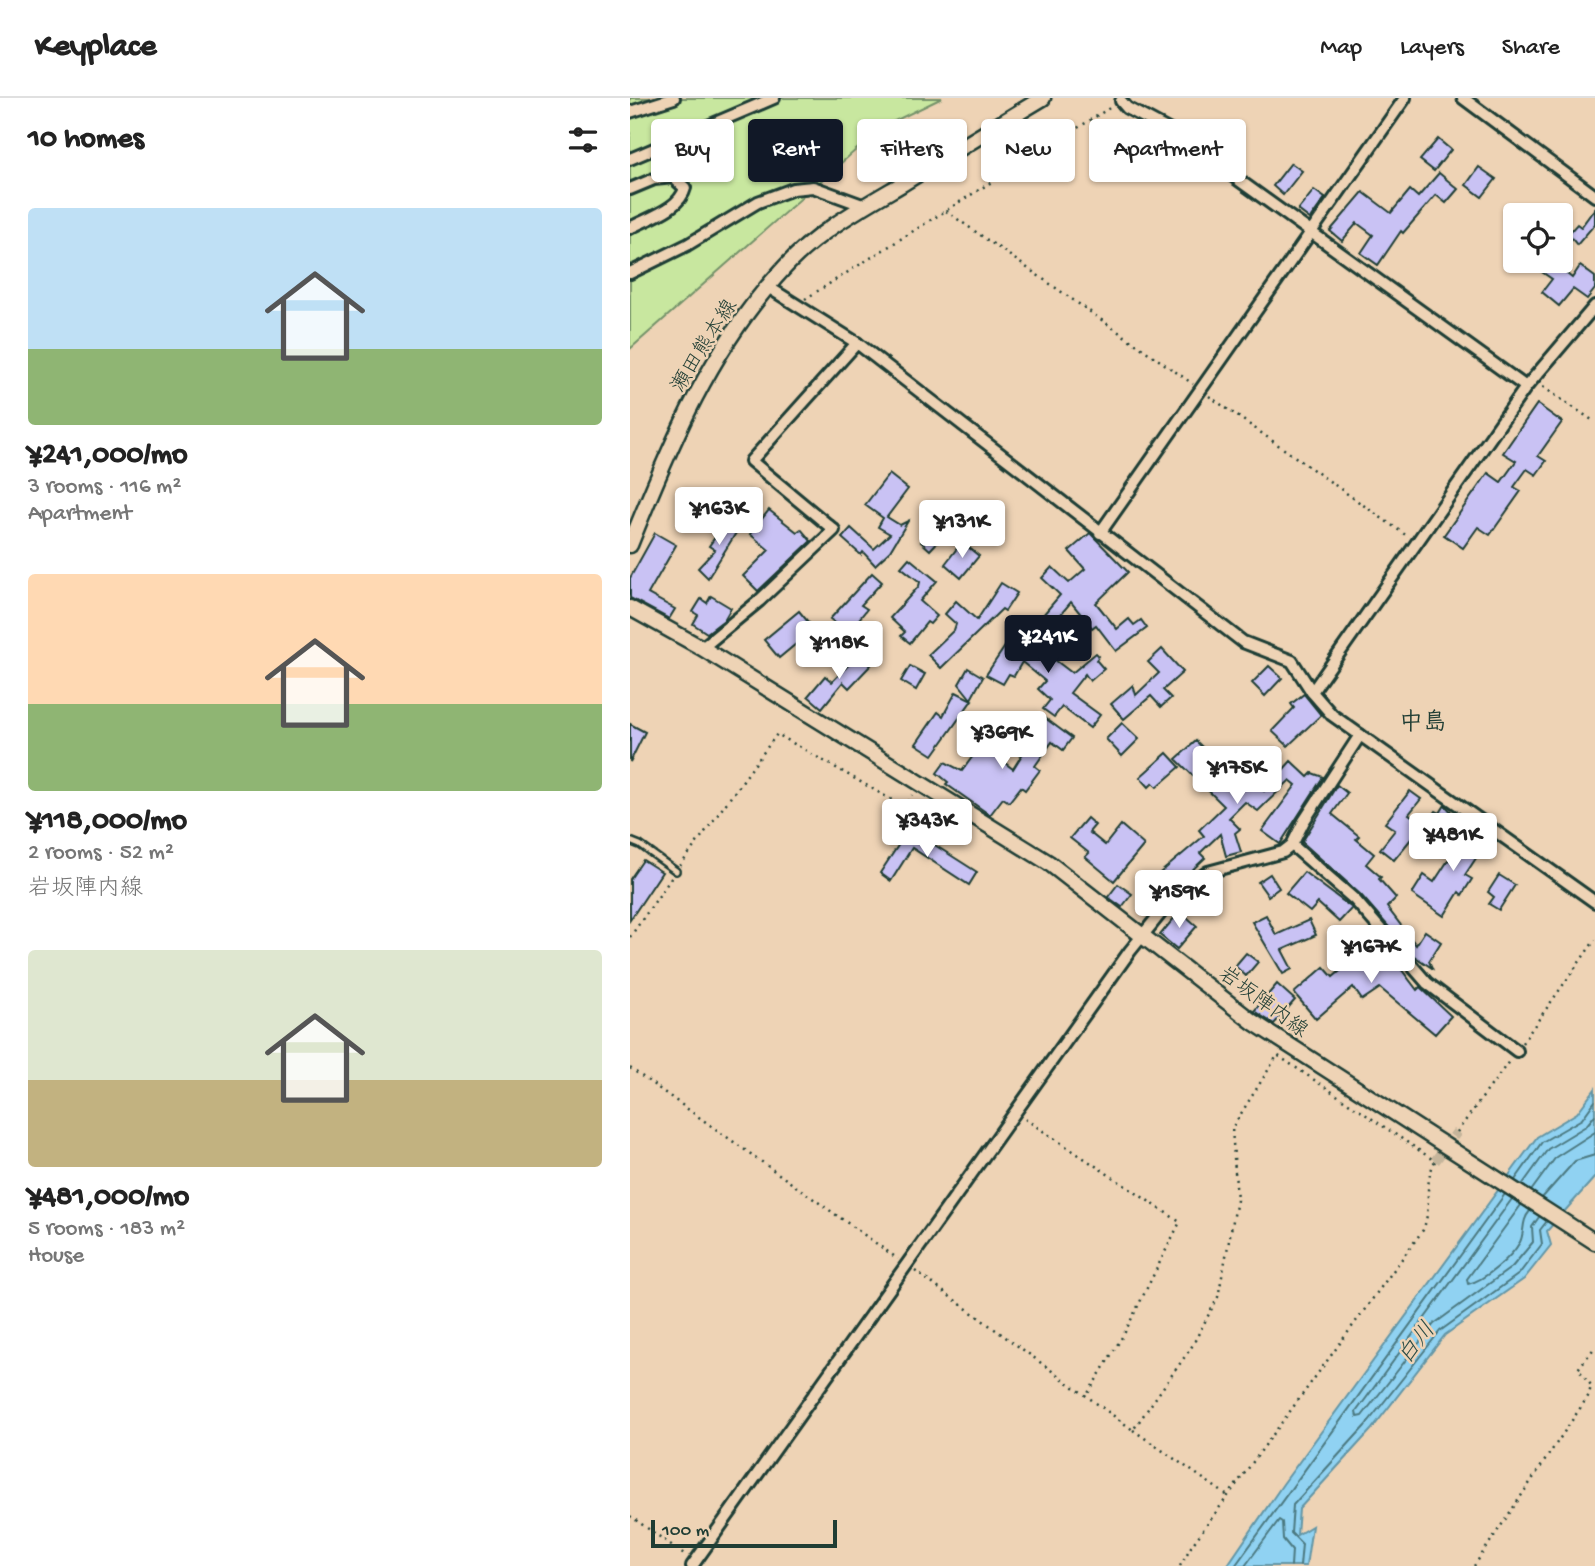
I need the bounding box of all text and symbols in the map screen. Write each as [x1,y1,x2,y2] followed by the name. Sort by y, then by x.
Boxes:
[35,29,157,67] text: Keyplace
[1320,34,1362,63] text: Map
[1400,34,1464,63] text: Layers
[1502,34,1560,63] text: Share
[651,119,734,182] chip: Buy
[748,119,843,182] chip: Rent
[857,119,967,182] chip: Filters
[981,119,1075,182] chip: New
[1089,119,1246,182] chip: Apartment
[564,121,602,159] icon: filters
[28,123,144,158] text: 10 homes
[1503,203,1573,273] map controls
[1503,203,1573,273] button: locate
[252,253,378,379] icon: home
[667,295,744,398] street label: 瀬田熊本線
[28,439,188,474] text: ¥241,000/mo
[28,474,181,501] text: 3 rooms · 116 m²
[670,488,768,547] pin: ¥163K
[691,496,747,523] text: ¥163K
[913,500,1011,560] pin: ¥131K
[28,501,132,528] text: Apartment
[935,509,989,536] text: ¥131K
[999,616,1097,675] pin: ¥241K
[252,620,378,746] icon: home
[790,622,888,681] pin: ¥118K
[1021,624,1075,651] text: ¥241K
[812,630,866,657] text: ¥118K
[1399,709,1447,739] district label: 中島
[953,712,1051,771] pin: ¥369K
[973,720,1031,747] text: ¥369K
[1188,746,1286,806] pin: ¥175K
[1209,755,1265,782] text: ¥175K
[878,800,976,859] pin: ¥343K
[28,805,187,840] text: ¥118,000/mo
[898,808,956,835] text: ¥343K
[1404,814,1502,873] pin: ¥481K
[1425,822,1481,849] text: ¥481K
[28,840,174,867] text: 2 rooms · 52 m²
[1130,870,1228,930] pin: ¥159K
[28,876,143,903] text: 岩坂陣内線
[1151,879,1207,906] text: ¥159K
[1322,926,1420,985] pin: ¥167K
[1343,934,1399,961] text: ¥167K
[1212,962,1312,1045] street label: 岩坂陣内線
[252,995,378,1121] icon: home
[28,1181,189,1216] text: ¥481,000/mo
[28,1216,185,1243] text: 5 rooms · 183 m²
[28,1243,84,1270] text: House
[1392,1317,1443,1371] water label: 白川
[651,1517,836,1549] scale bar
[662,1520,709,1543] text: 100 m

